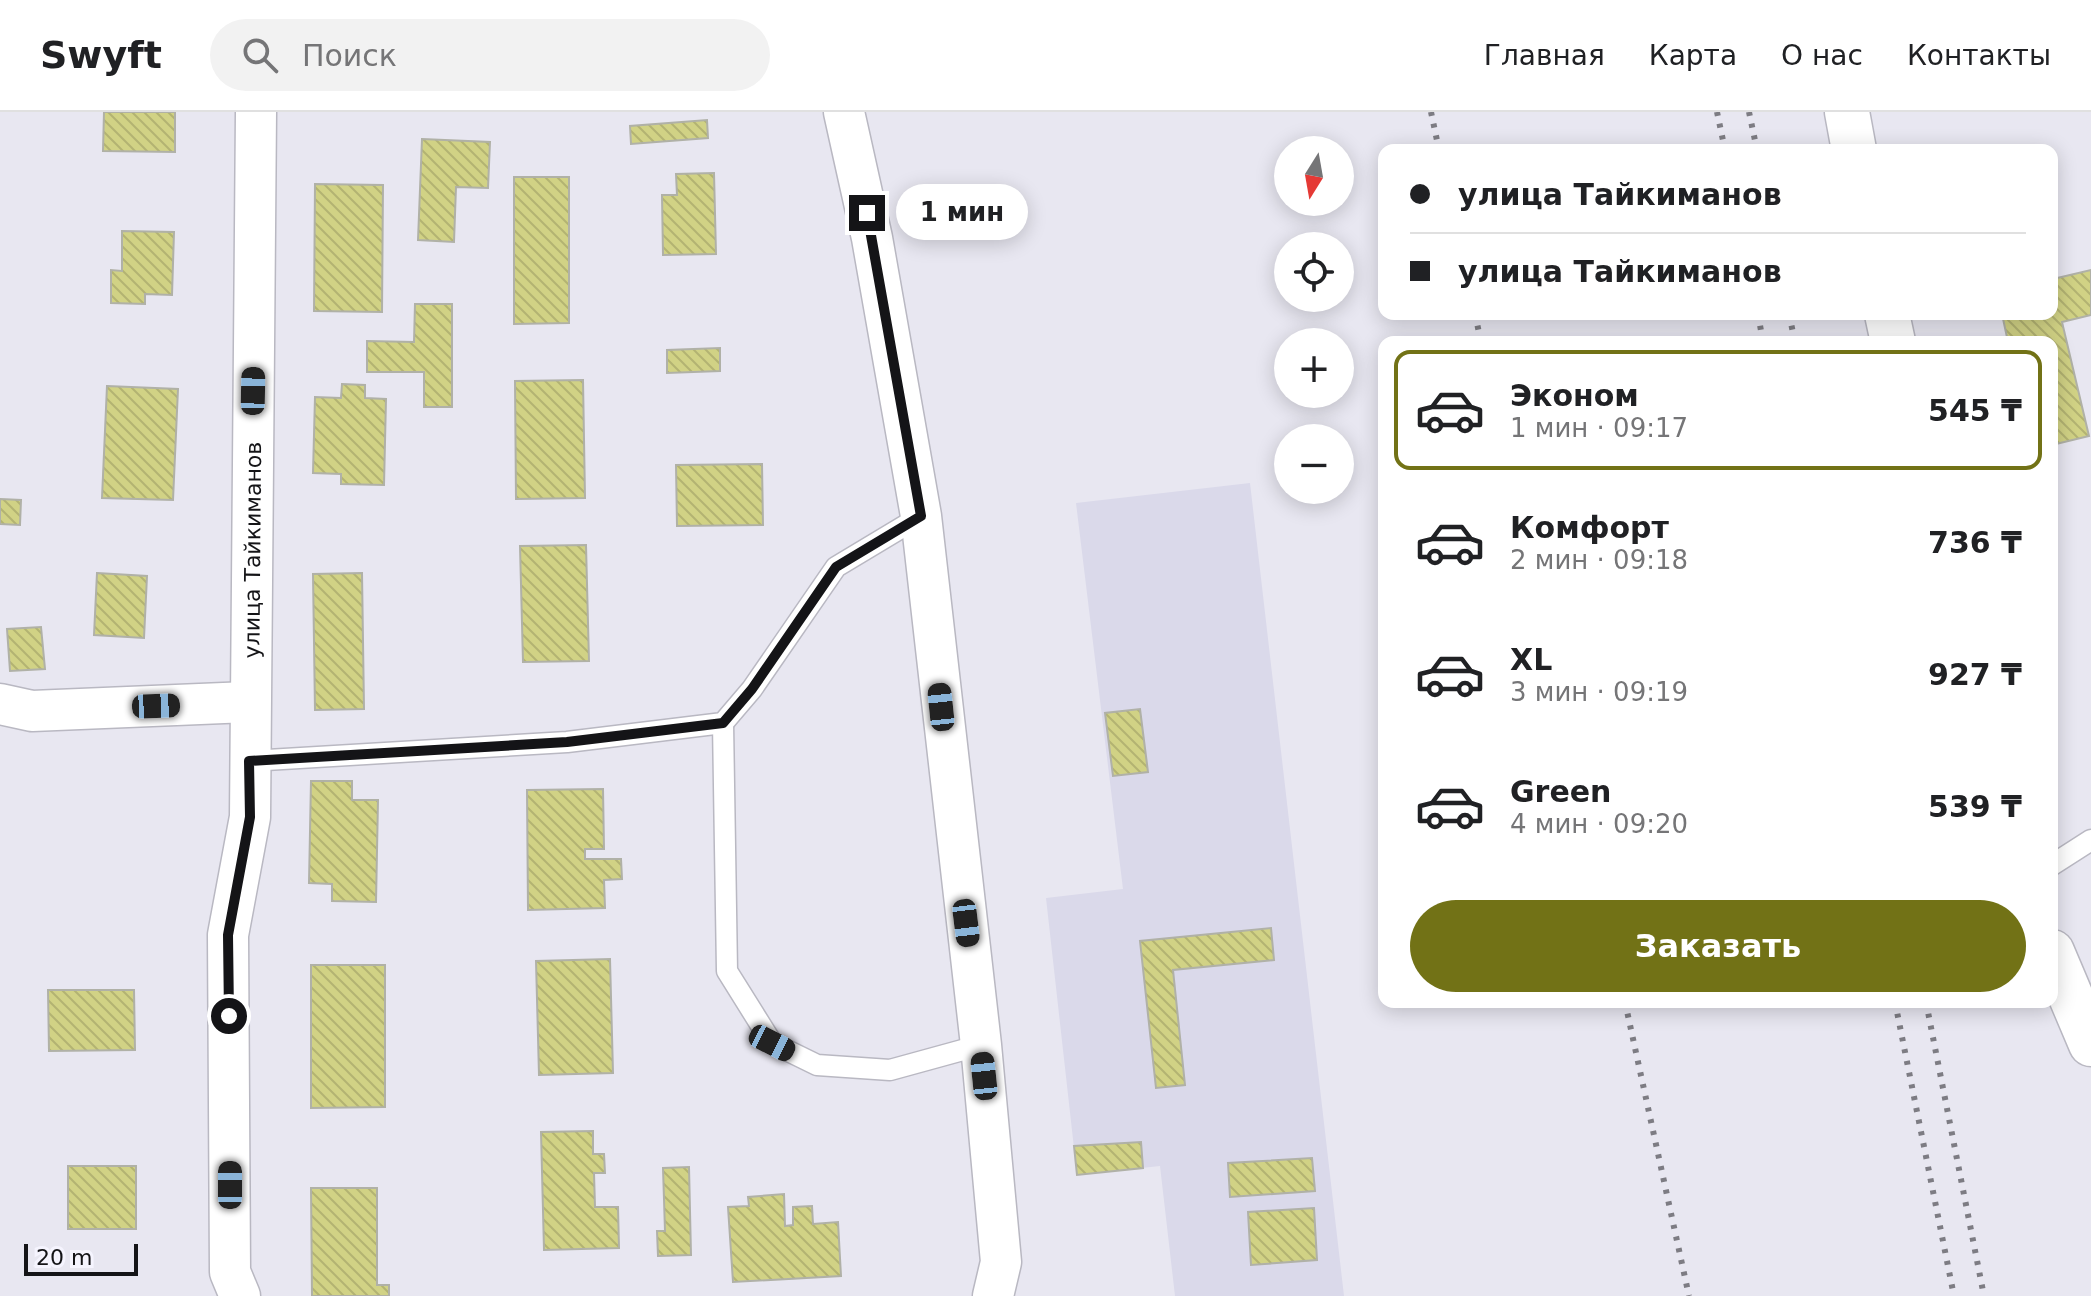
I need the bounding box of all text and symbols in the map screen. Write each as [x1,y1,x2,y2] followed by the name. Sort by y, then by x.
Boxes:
[210,19,770,91] search box
[40,33,162,77] text: Swyft
[238,33,282,77] icon: search
[302,38,397,73] text: Поиск
[1484,39,1605,72] text: Главная
[1649,39,1737,72] text: Карта
[1781,39,1863,72] text: О нас
[1907,39,2051,72] text: Контакты
[1274,136,1354,216] north arrow
[1274,136,1354,504] map controls
[1458,177,1782,212] text: улица Тайкиманов
[895,185,1027,241] callout: 1 мин
[849,195,885,231] route end
[920,197,1004,227] text: 1 мин
[1274,232,1354,312] button: locate
[1458,254,1782,289] text: улица Тайкиманов
[1274,328,1354,408] button: +
[241,367,265,415] car
[1414,374,1486,446] icon: car
[1510,378,1639,413] text: Эконом
[1928,393,2022,428] text: 545 ₸
[1510,413,1688,443] text: 1 мин · 09:17
[1274,424,1354,504] button: −
[239,442,266,658] street label: улица Тайкиманов
[1414,506,1486,578] icon: car
[1510,510,1669,545] text: Комфорт
[1928,525,2022,560] text: 736 ₸
[1510,545,1688,575] text: 2 мин · 09:18
[1414,638,1486,710] icon: car
[1510,642,1552,677] text: XL
[1928,657,2022,692] text: 927 ₸
[1510,677,1688,707] text: 3 мин · 09:19
[927,682,955,732] car
[132,693,180,719] car
[1414,770,1486,842] icon: car
[1510,774,1611,809] text: Green
[1928,789,2022,824] text: 539 ₸
[1510,809,1688,839] text: 4 мин · 09:20
[951,898,981,948] car
[1410,900,2026,992] button: Заказать
[211,998,247,1034] route start
[745,1021,799,1065] car
[970,1051,998,1101] car
[218,1161,242,1209] car
[24,1240,138,1276] scale bar
[36,1245,92,1270] text: 20 m

